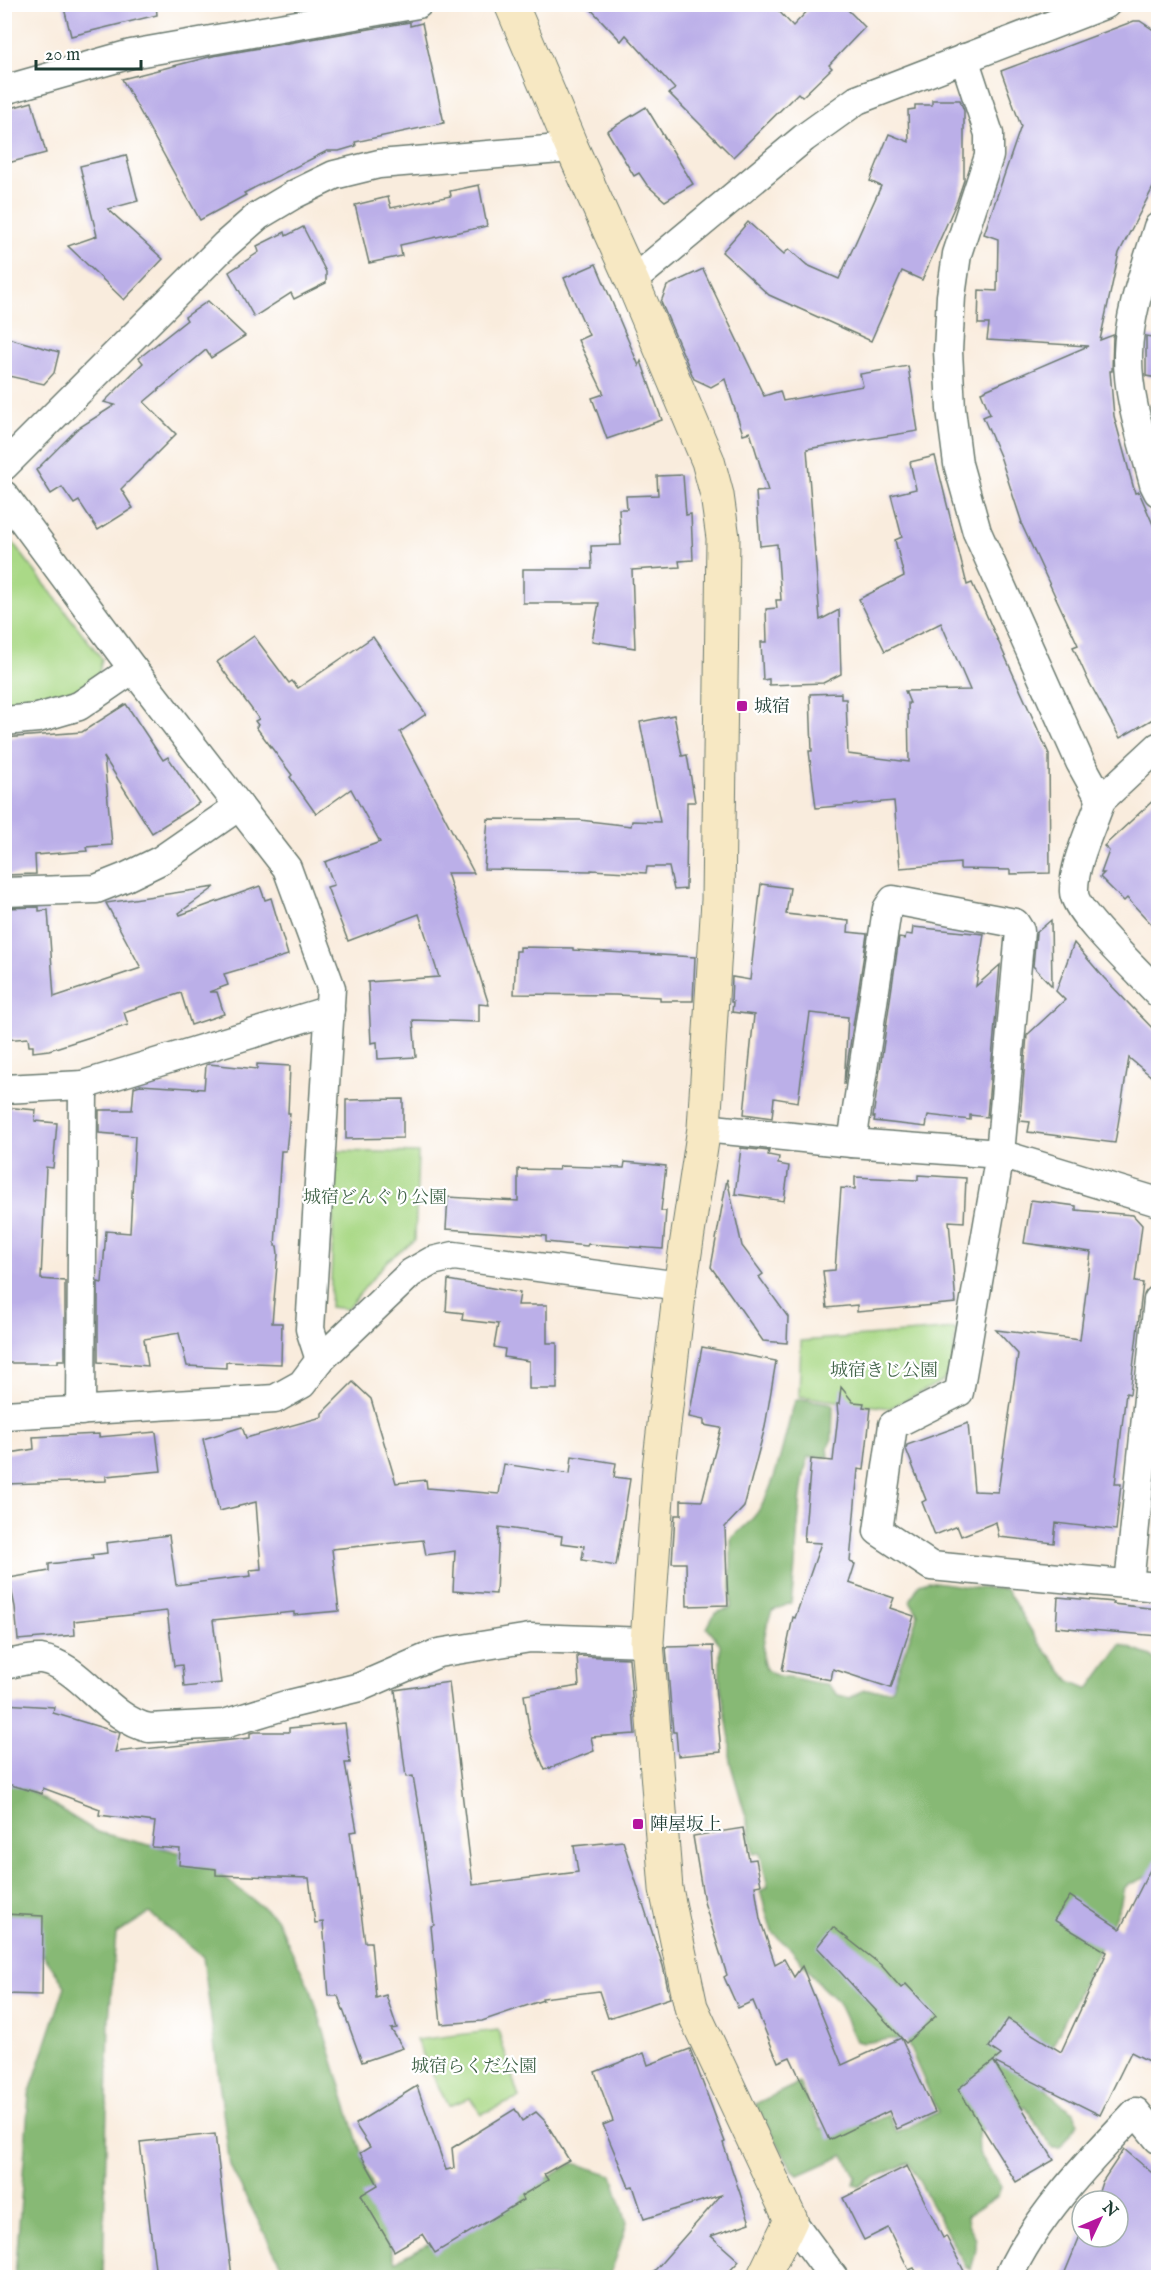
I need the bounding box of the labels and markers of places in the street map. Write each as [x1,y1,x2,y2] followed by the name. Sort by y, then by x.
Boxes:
[754,696,790,719] place label: 城宿
[735,699,749,713] marker: 城宿
[650,1814,722,1837] place label: 陣屋坂上
[631,1817,645,1831] marker: 陣屋坂上

